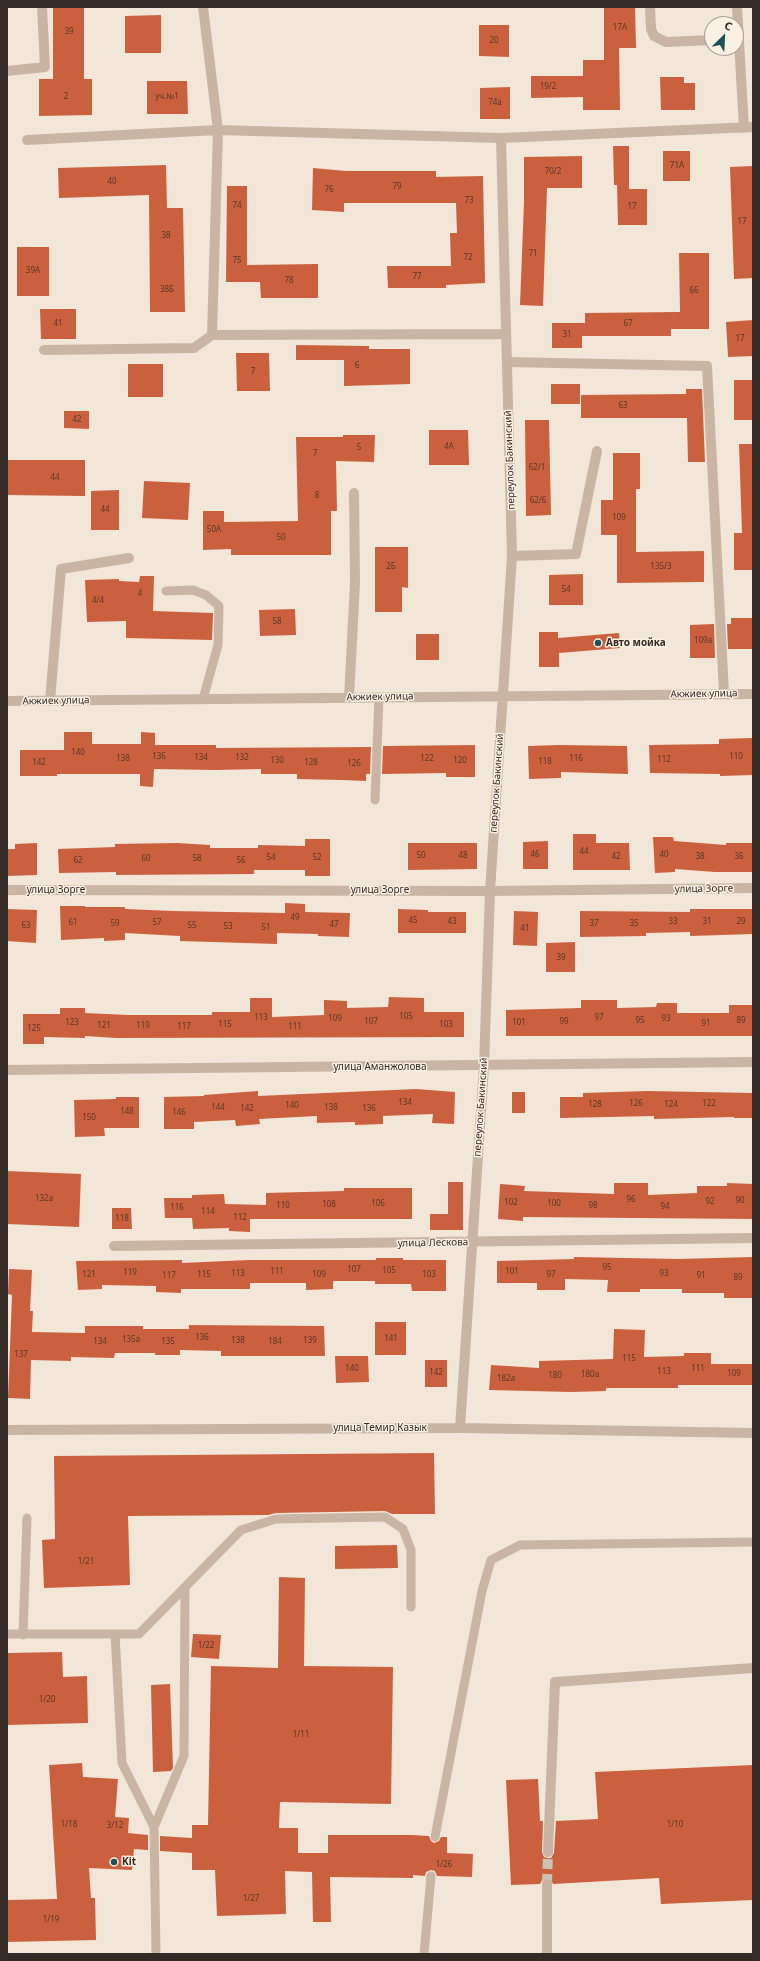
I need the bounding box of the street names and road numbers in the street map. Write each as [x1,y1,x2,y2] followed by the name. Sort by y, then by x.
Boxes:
[502,410,518,510] street label: переулок Бакинский
[670,687,738,701] street label: Акжиек улица
[346,690,414,704] street label: Акжиек улица
[22,694,90,708] street label: Акжиек улица
[488,733,506,833] street label: переулок Бакинский
[675,882,733,896] street label: улица Зорге
[27,884,85,896] street label: улица Зорге
[351,884,409,896] street label: улица Зорге
[472,1057,490,1157] street label: переулок Бакинский
[333,1061,427,1073] street label: улица Аманжолова
[398,1236,468,1250] street label: улица Лескова
[333,1422,427,1434] street label: улица Темир Казык

